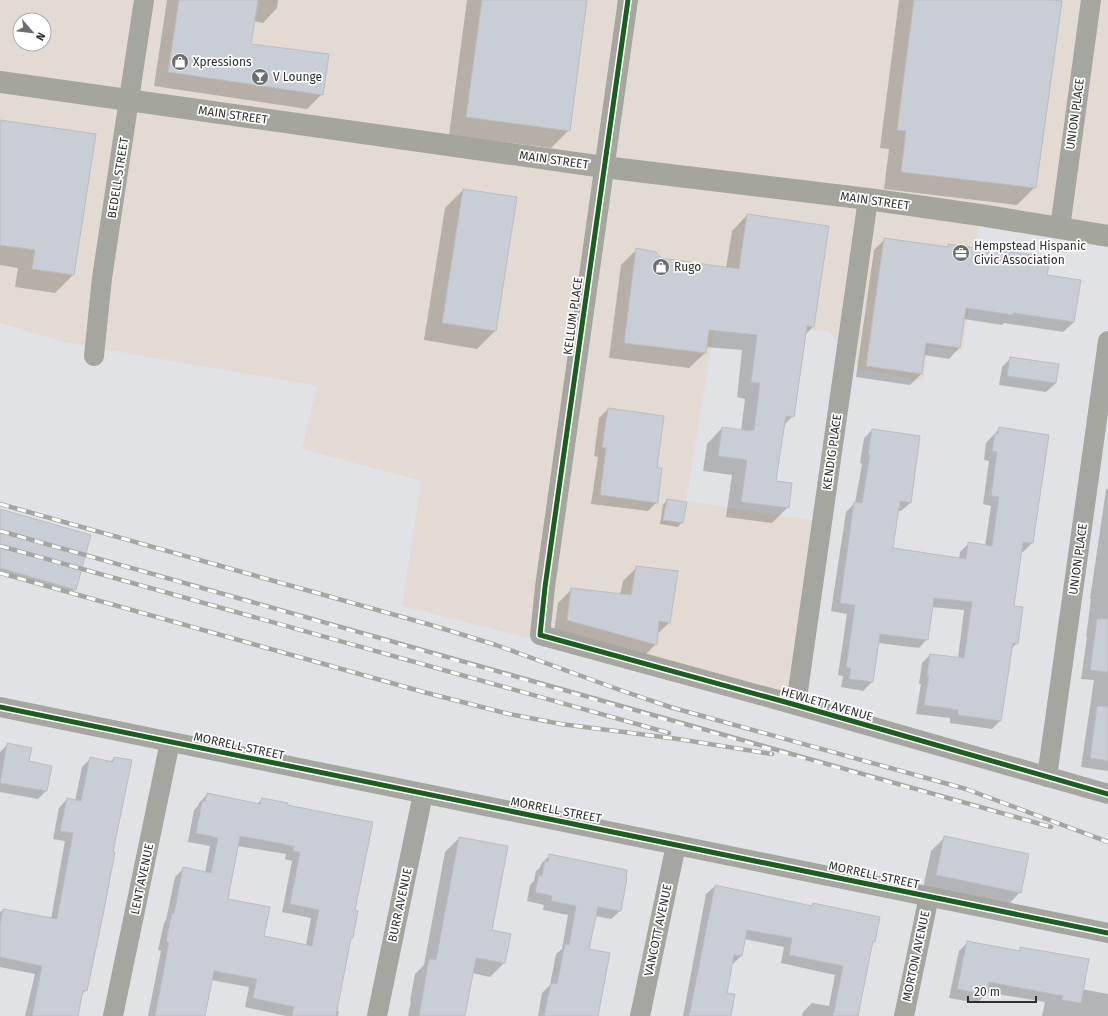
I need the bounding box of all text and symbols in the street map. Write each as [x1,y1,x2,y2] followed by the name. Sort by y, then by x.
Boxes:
[12,12,52,52] north arrow
[33,30,48,43] text: N
[170,52,190,72] shop icon: Xpressions
[193,55,252,69] place label: Xpressions
[250,67,270,87] bar icon: V Lounge
[273,70,322,84] place label: V Lounge
[1063,77,1087,151] street label: UNION PLACE
[197,103,269,127] street label: MAIN STREET
[105,136,131,219] street label: BEDELL STREET
[518,148,590,172] street label: MAIN STREET
[839,189,911,213] street label: MAIN STREET
[974,239,1086,267] place label: Hempstead Hispanic Civic Association
[951,243,971,263] office icon: Hempstead Hispanic Civic Association
[651,257,671,277] shop icon: Rugo
[674,260,701,274] place label: Rugo
[561,276,585,356] street label: KELLUM PLACE
[820,413,844,491] street label: KENDIG PLACE
[1066,522,1090,596] street label: UNION PLACE
[779,684,875,724] street label: HEWLETT AVENUE
[192,730,286,763] street label: MORRELL STREET
[509,794,603,826] street label: MORRELL STREET
[128,842,156,916] street label: LENT AVENUE
[827,859,921,892] street label: MORRELL STREET
[385,867,415,943] street label: BURR AVENUE
[641,883,675,977] street label: VANCOTT AVENUE
[900,909,932,1003] street label: MORTON AVENUE
[968,978,1036,1004] scale bar
[974,985,1000,999] text: 20 m

